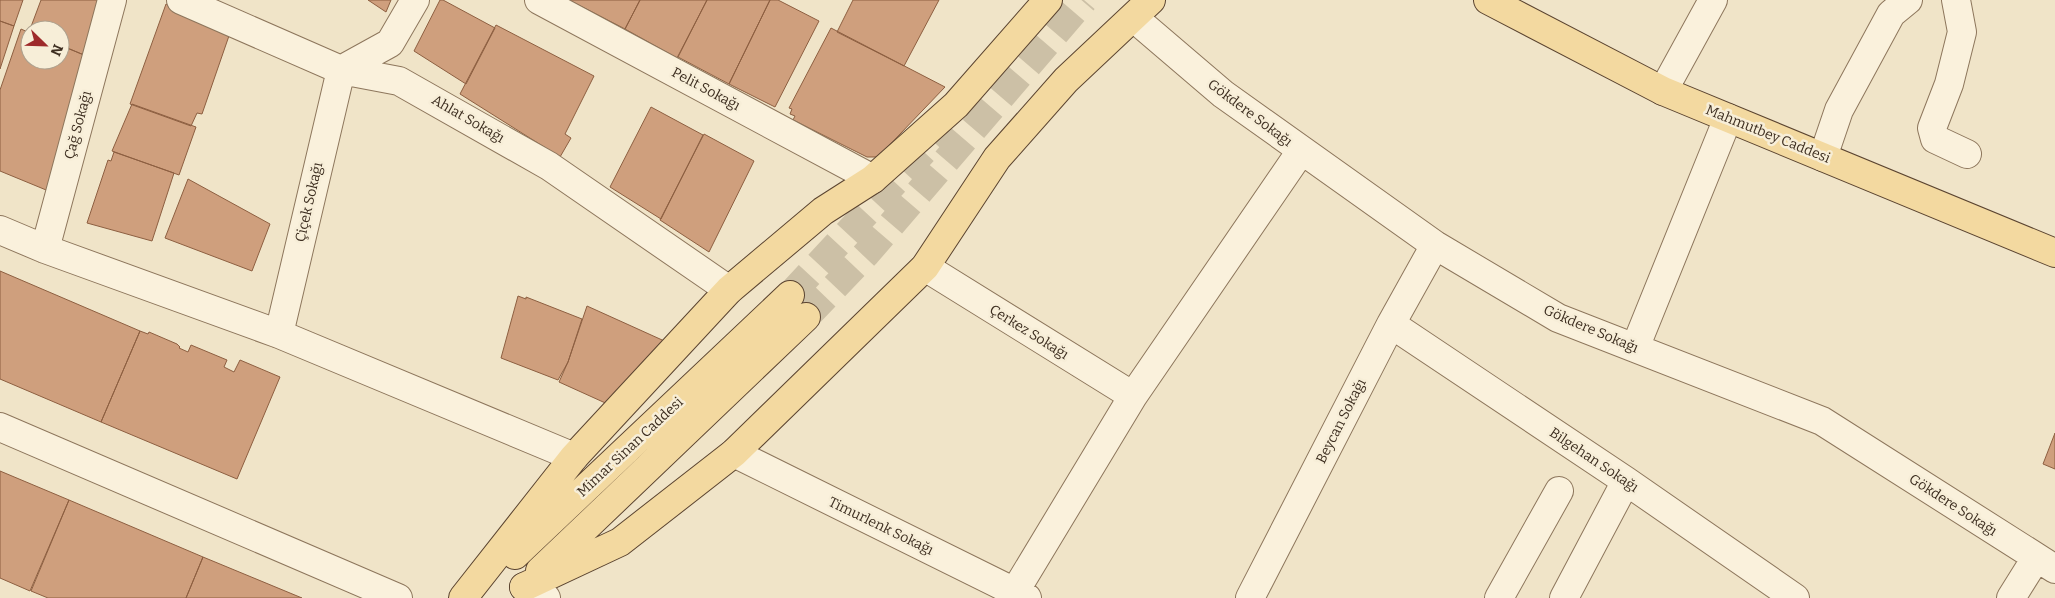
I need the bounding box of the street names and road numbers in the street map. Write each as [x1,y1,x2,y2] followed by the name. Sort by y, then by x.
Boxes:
[669,64,743,114] street label: Pelit Sokağı
[1204,76,1296,150] street label: Gökdere Sokağı
[61,89,95,161] street label: Çağ Sokağı
[429,91,507,147] street label: Ahlat Sokağı
[1703,101,1833,167] street label: Mahmutbey Caddesi
[292,160,326,244] street label: Çiçek Sokağı
[986,301,1072,363] street label: Çerkez Sokağı
[1541,301,1641,357] street label: Gökdere Sokağı
[1312,376,1370,466] street label: Beycan Sokağı
[574,394,686,500] street label: Mimar Sinan Caddesi
[1546,424,1642,496] street label: Bilgehan Sokağı
[1906,470,2000,540] street label: Gökdere Sokağı
[826,493,936,559] street label: Timurlenk Sokağı

